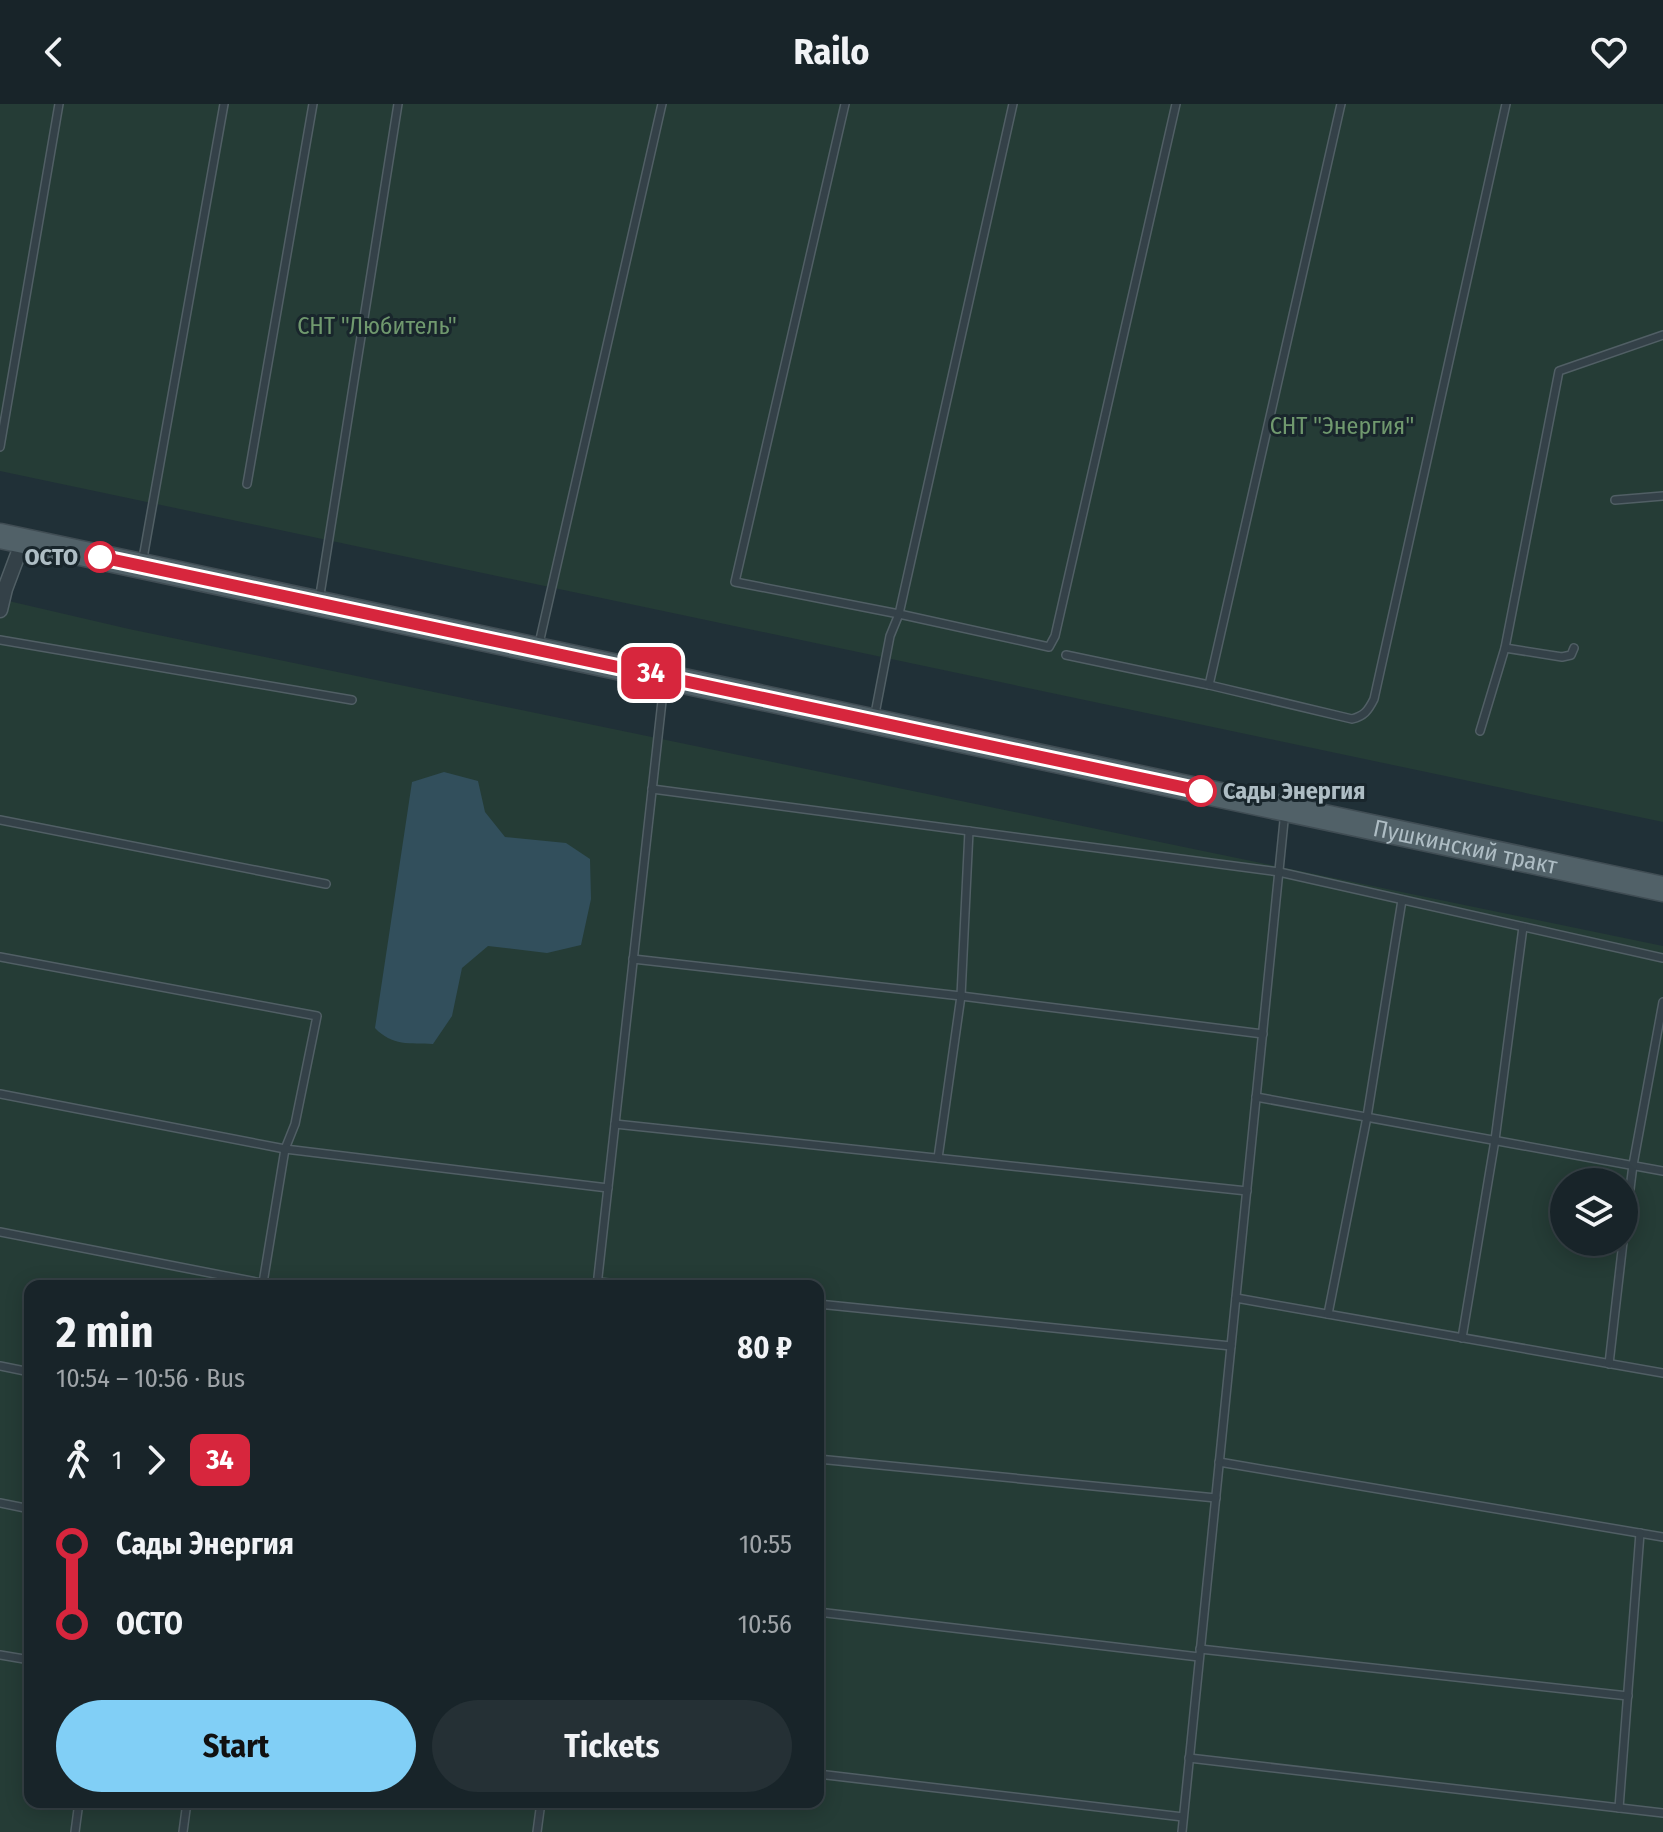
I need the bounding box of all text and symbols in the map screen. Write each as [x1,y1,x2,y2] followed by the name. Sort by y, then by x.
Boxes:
[32,30,76,74] icon: back
[794,30,869,74] text: Railo
[1587,30,1631,74] icon: heart
[297,312,457,340] park label: СНТ "Любитель"
[1270,412,1414,440] park label: СНТ "Энергия"
[85,542,115,572] marker: ОСТО
[25,543,78,571] place label: ОСТО
[615,647,687,699] line badge: 34
[637,656,665,689] text: 34
[1186,776,1216,806] marker: Сады Энергия
[1223,777,1365,805] place label: Сады Энергия
[1371,814,1560,880] street label: Пушкинский тракт
[1550,1168,1638,1256] map controls
[1550,1168,1638,1256] button: layers
[56,1306,154,1359] text: 2 min
[737,1330,792,1366] text: 80 ₽
[56,1363,245,1394] text: 10:54 – 10:56 · Bus
[56,1438,100,1482] icon: walk
[134,1438,178,1482] icon: forward
[206,1443,234,1476] text: 34
[112,1445,122,1476] text: 1
[116,1526,294,1562] text: Сады Энергия
[739,1529,792,1560] text: 10:55
[116,1606,183,1642] text: ОСТО
[738,1609,792,1640] text: 10:56
[56,1700,416,1792] button: Start
[432,1700,792,1792] button: Tickets

